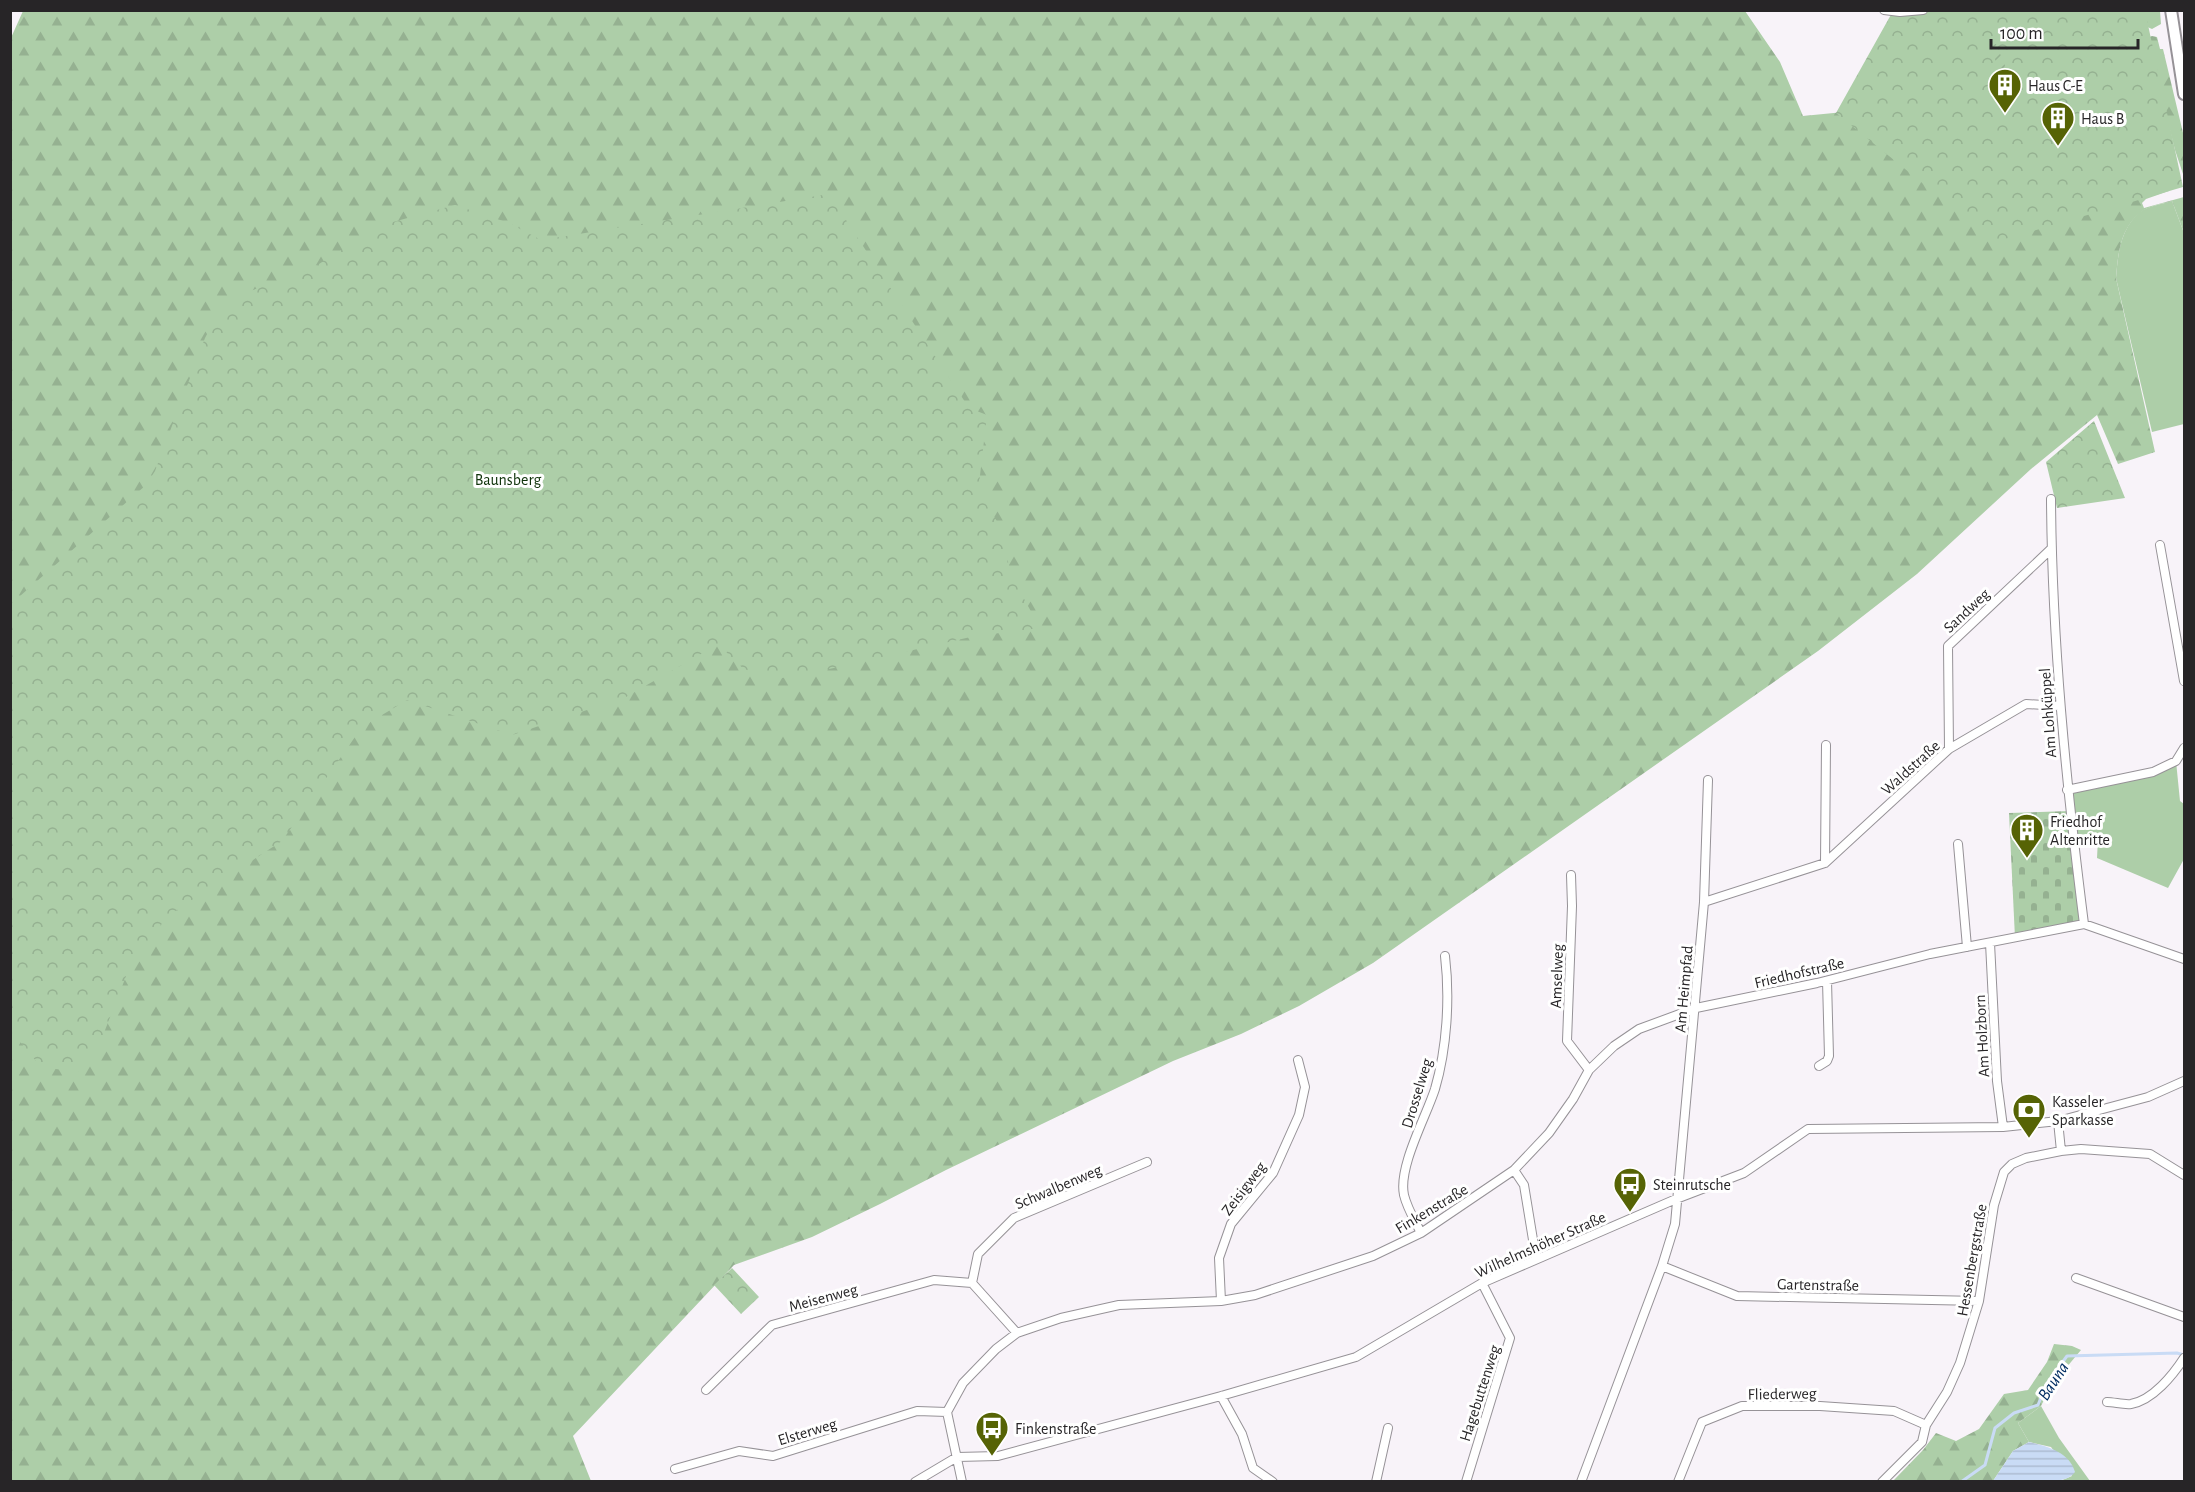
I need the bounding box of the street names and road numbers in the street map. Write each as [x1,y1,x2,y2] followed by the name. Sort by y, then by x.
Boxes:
[1941,585,1993,636] street label: Sandweg
[2037,667,2059,758] street label: Am Lohküppel
[1878,737,1943,798] street label: Waldstraße
[1548,943,1566,1009] street label: Amselweg
[1672,945,1696,1033] street label: Am Heimpfad
[1753,955,1846,991] street label: Friedhofstraße
[1972,994,1992,1078] street label: Am Holzborn
[1399,1056,1435,1130] street label: Drosselweg
[1219,1159,1269,1218] street label: Zeisigweg
[1013,1161,1104,1212] street label: Schwalbenweg
[1392,1181,1471,1237] street label: Finkenstraße
[1954,1203,1990,1318] street label: Hessenbergstraße
[1473,1209,1608,1281] street label: Wilhelmshöher Straße
[1777,1276,1859,1294] street label: Gartenstraße
[787,1281,860,1315] street label: Meisenweg
[1457,1343,1503,1444] street label: Hagebuttenweg
[1748,1385,1817,1403] street label: Fliederweg
[776,1415,839,1448] street label: Elsterweg

